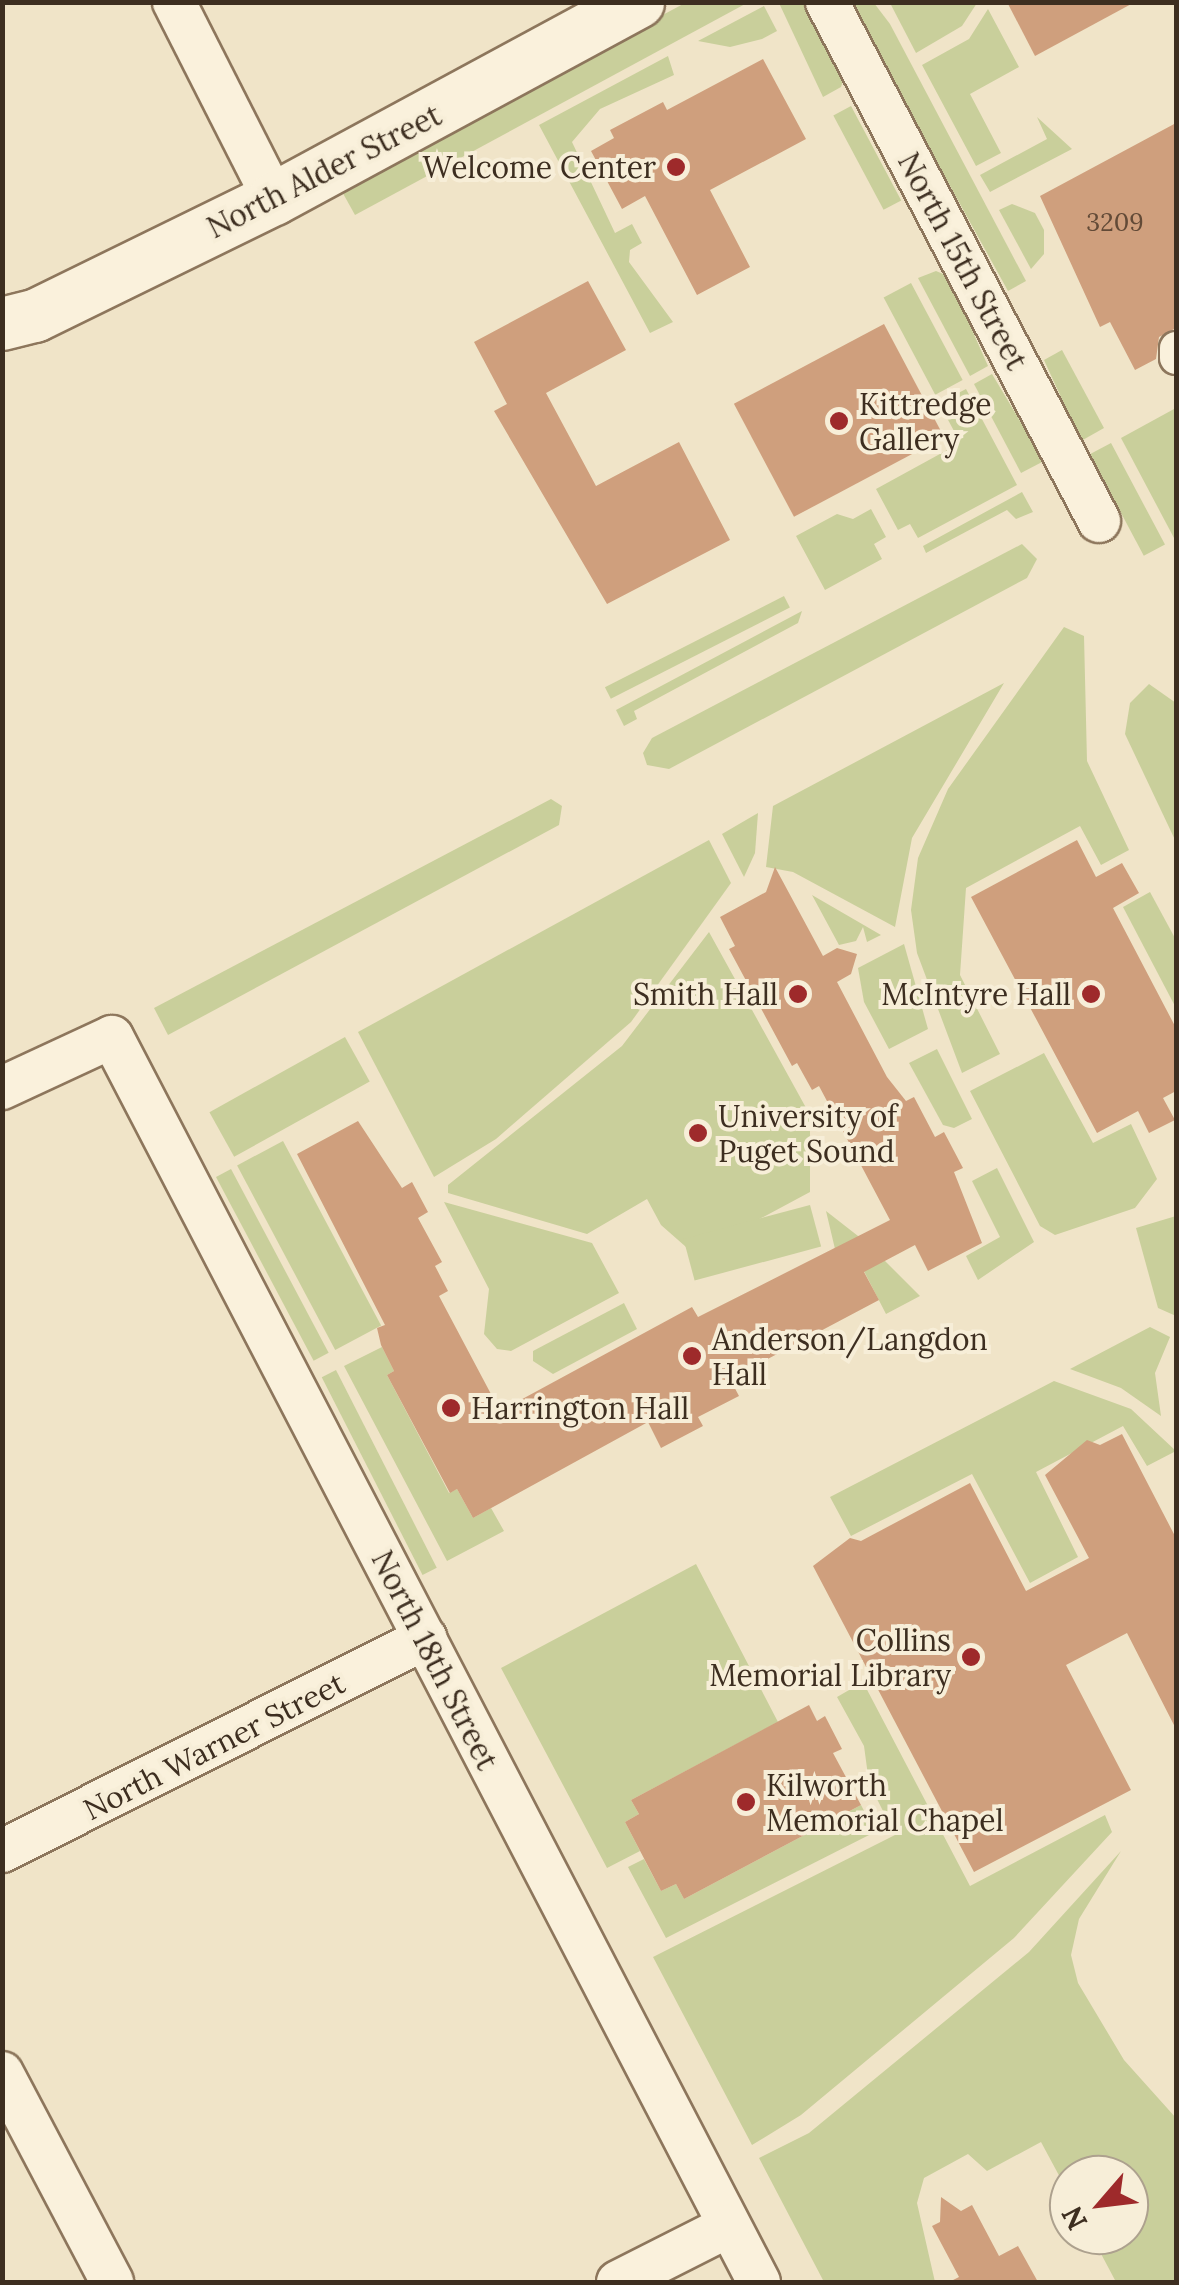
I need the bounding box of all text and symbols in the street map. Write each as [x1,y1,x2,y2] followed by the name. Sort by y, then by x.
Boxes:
[201,96,447,246] street label: North Alder Street
[891,146,1035,376] street label: North 15th Street
[423,149,656,185] place label: Welcome Center
[665,156,687,178] marker: Welcome Center
[1086,207,1144,237] house number: 3209
[859,386,991,456] place label: Kittredge Gallery
[828,410,850,432] marker: Kittredge Gallery
[633,976,778,1012] place label: Smith Hall
[881,976,1071,1012] place label: McIntyre Hall
[787,983,809,1005] marker: Smith Hall
[1080,983,1102,1005] marker: McIntyre Hall
[718,1098,897,1168] place label: University of Puget Sound
[687,1122,709,1144] marker: University of Puget Sound
[712,1321,988,1392] place label: Anderson/Langdon Hall
[681,1345,703,1367] marker: Anderson/Langdon Hall
[471,1390,689,1426] place label: Harrington Hall
[440,1397,462,1419] marker: Harrington Hall
[364,1544,506,1776] street label: North 18th Street
[709,1622,951,1692] place label: Collins Memorial Library
[960,1646,982,1668] marker: Collins Memorial Library
[77,1665,351,1827] street label: North Warner Street
[766,1767,1004,1838] place label: Kilworth Memorial Chapel
[735,1791,757,1813] marker: Kilworth Memorial Chapel
[1049,2155,1149,2255] north arrow
[1053,2200,1095,2236] text: N

